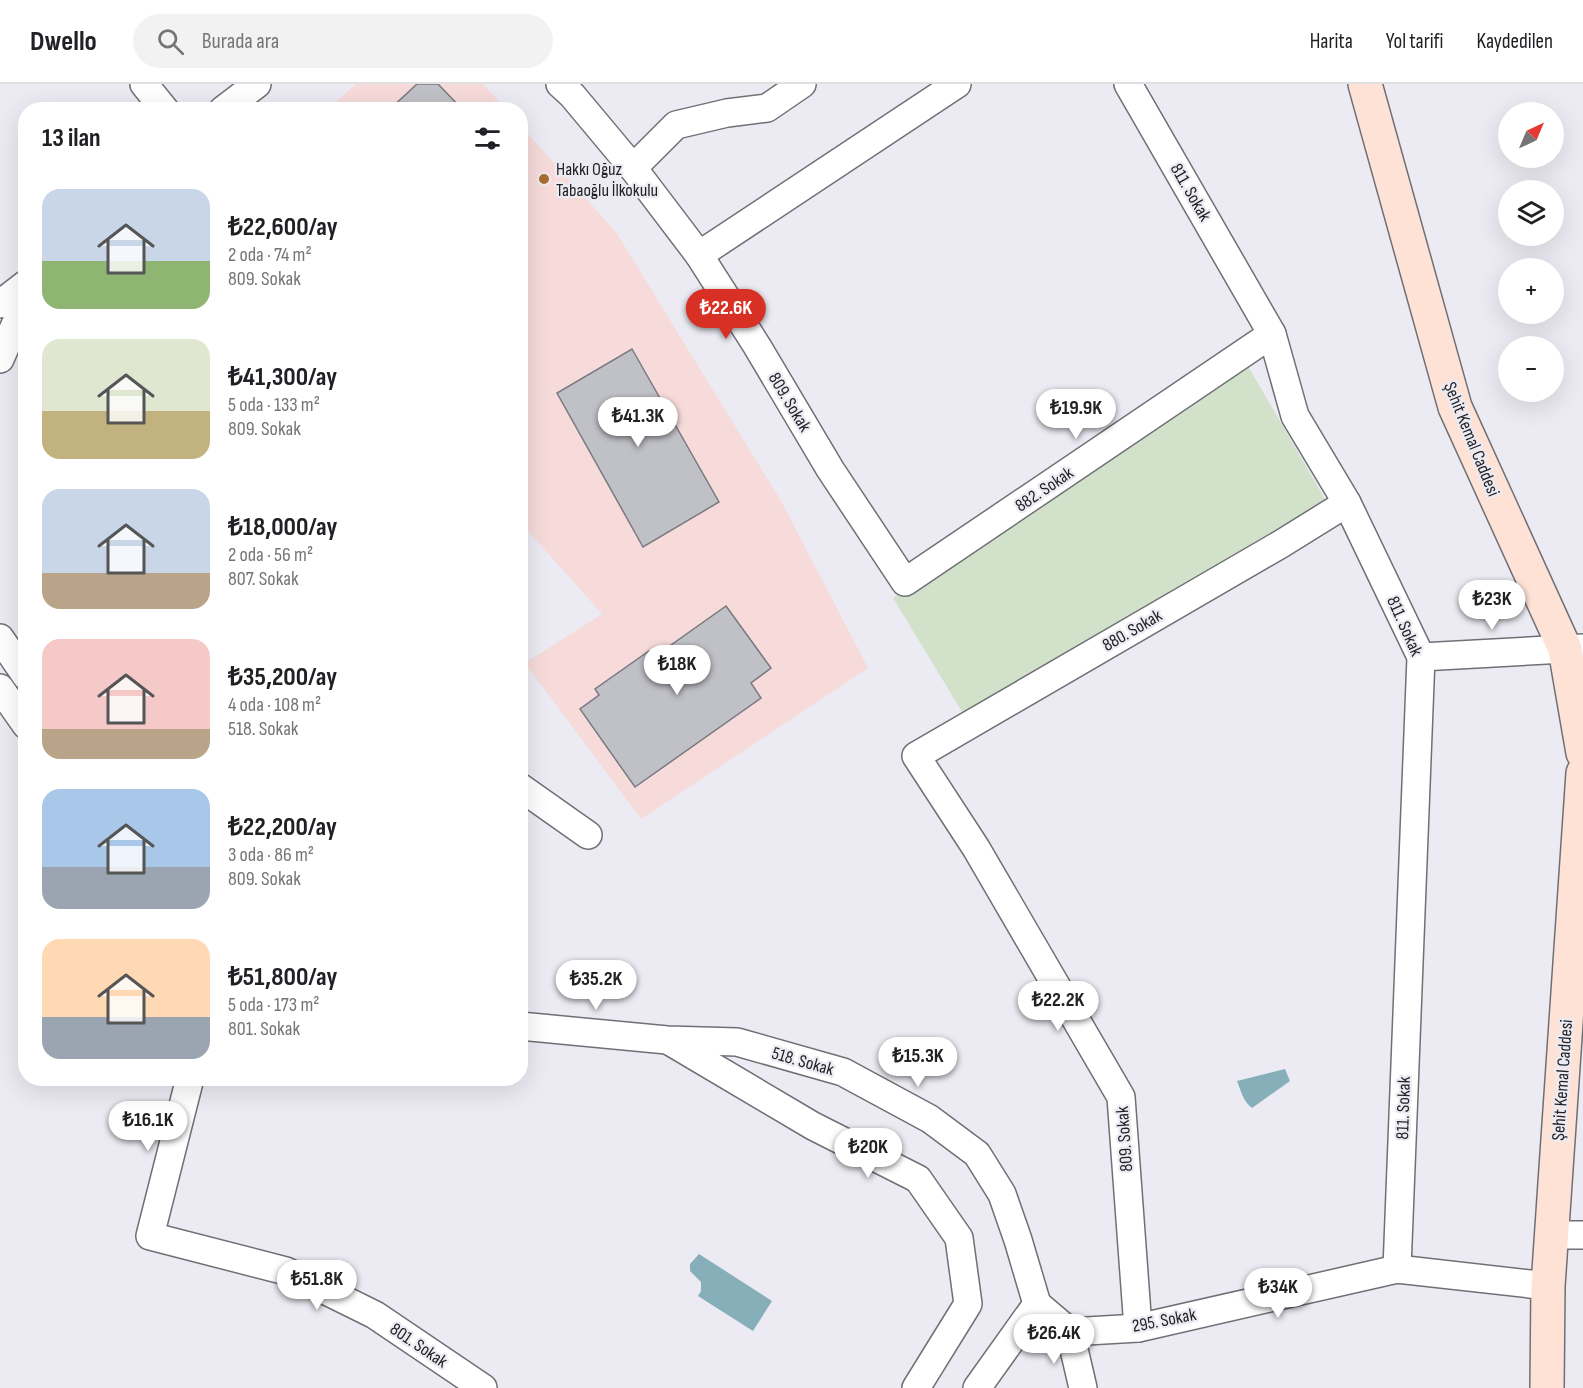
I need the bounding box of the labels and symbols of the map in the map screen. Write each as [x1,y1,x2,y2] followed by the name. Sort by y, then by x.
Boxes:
[1498,102,1564,168] north arrow
[556,159,658,201] place label: Hakkı Oğuz Tabaoğlu İlkokulu
[1166,160,1215,225] street label: 811. Sokak
[537,172,551,186] marker: Hakkı Oğuz Tabaoğlu İlkokulu
[677,289,775,340] pin: ₺22.6K
[764,369,816,436] street label: 809. Sokak
[1439,379,1504,499] street label: Şehit Kemal Caddesi
[1027,389,1125,440] pin: ₺19.9K
[589,397,687,448] pin: ₺41.3K
[1011,462,1077,516] street label: 882. Sokak
[1456,580,1528,631] pin: ₺23K
[1382,593,1427,659] street label: 811. Sokak
[1099,605,1166,656] street label: 880. Sokak
[641,645,713,696] pin: ₺18K
[547,960,645,1011] pin: ₺35.2K
[1009,981,1107,1032] pin: ₺22.2K
[1548,1019,1577,1141] street label: Şehit Kemal Caddesi
[869,1037,967,1088] pin: ₺15.3K
[769,1043,836,1080] street label: 518. Sokak
[1392,1076,1415,1140] street label: 811. Sokak
[99,1101,197,1152] pin: ₺16.1K
[1112,1105,1137,1172] street label: 809. Sokak
[832,1128,904,1179] pin: ₺20K
[268,1260,366,1311] pin: ₺51.8K
[1242,1268,1314,1319] pin: ₺34K
[1130,1304,1198,1337] street label: 295. Sokak
[1005,1314,1103,1365] pin: ₺26.4K
[386,1319,452,1372] street label: 801. Sokak

